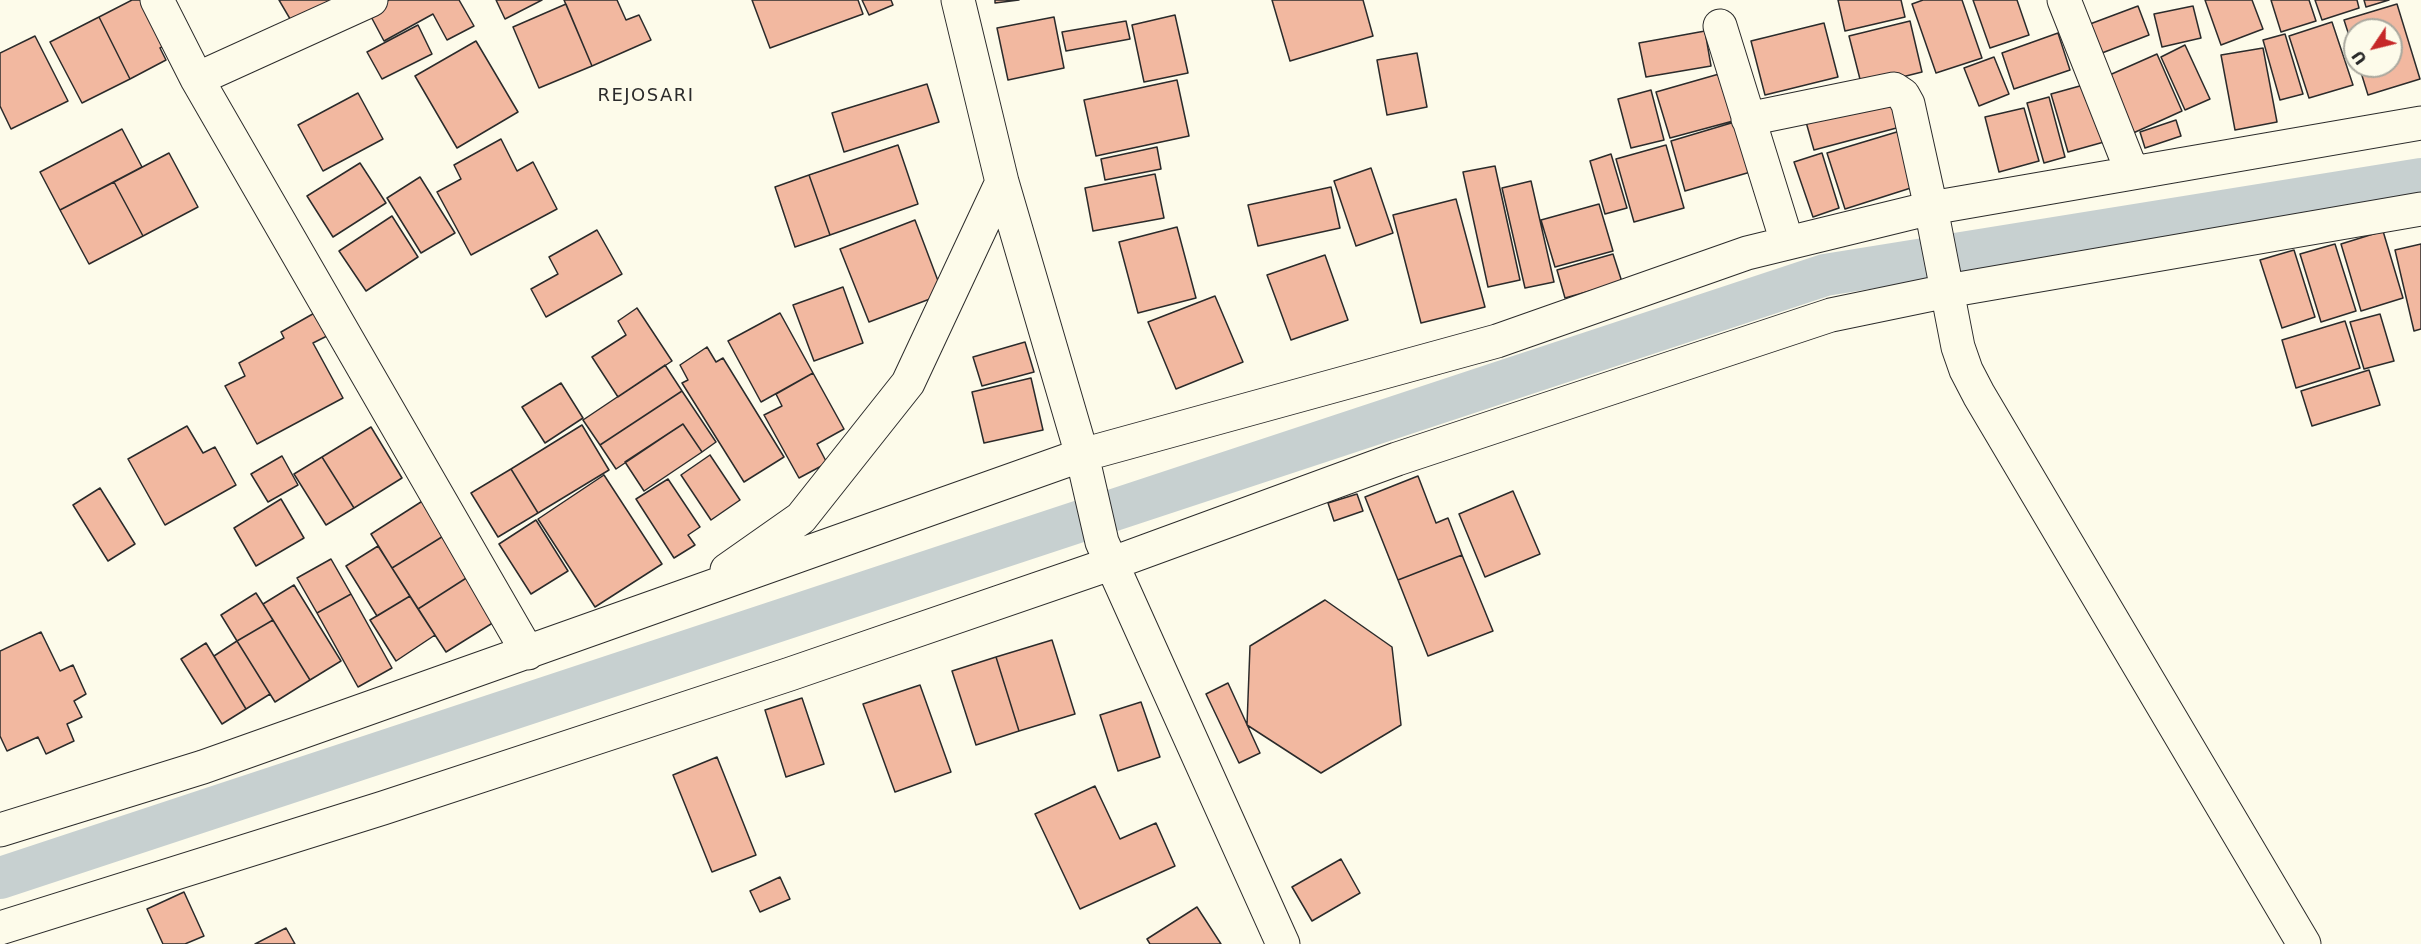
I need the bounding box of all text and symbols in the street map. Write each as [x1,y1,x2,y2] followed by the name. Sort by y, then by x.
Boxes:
[2343,18,2403,78] north arrow
[2348,47,2371,68] text: U
[597,85,695,107] district label: REJOSARI

